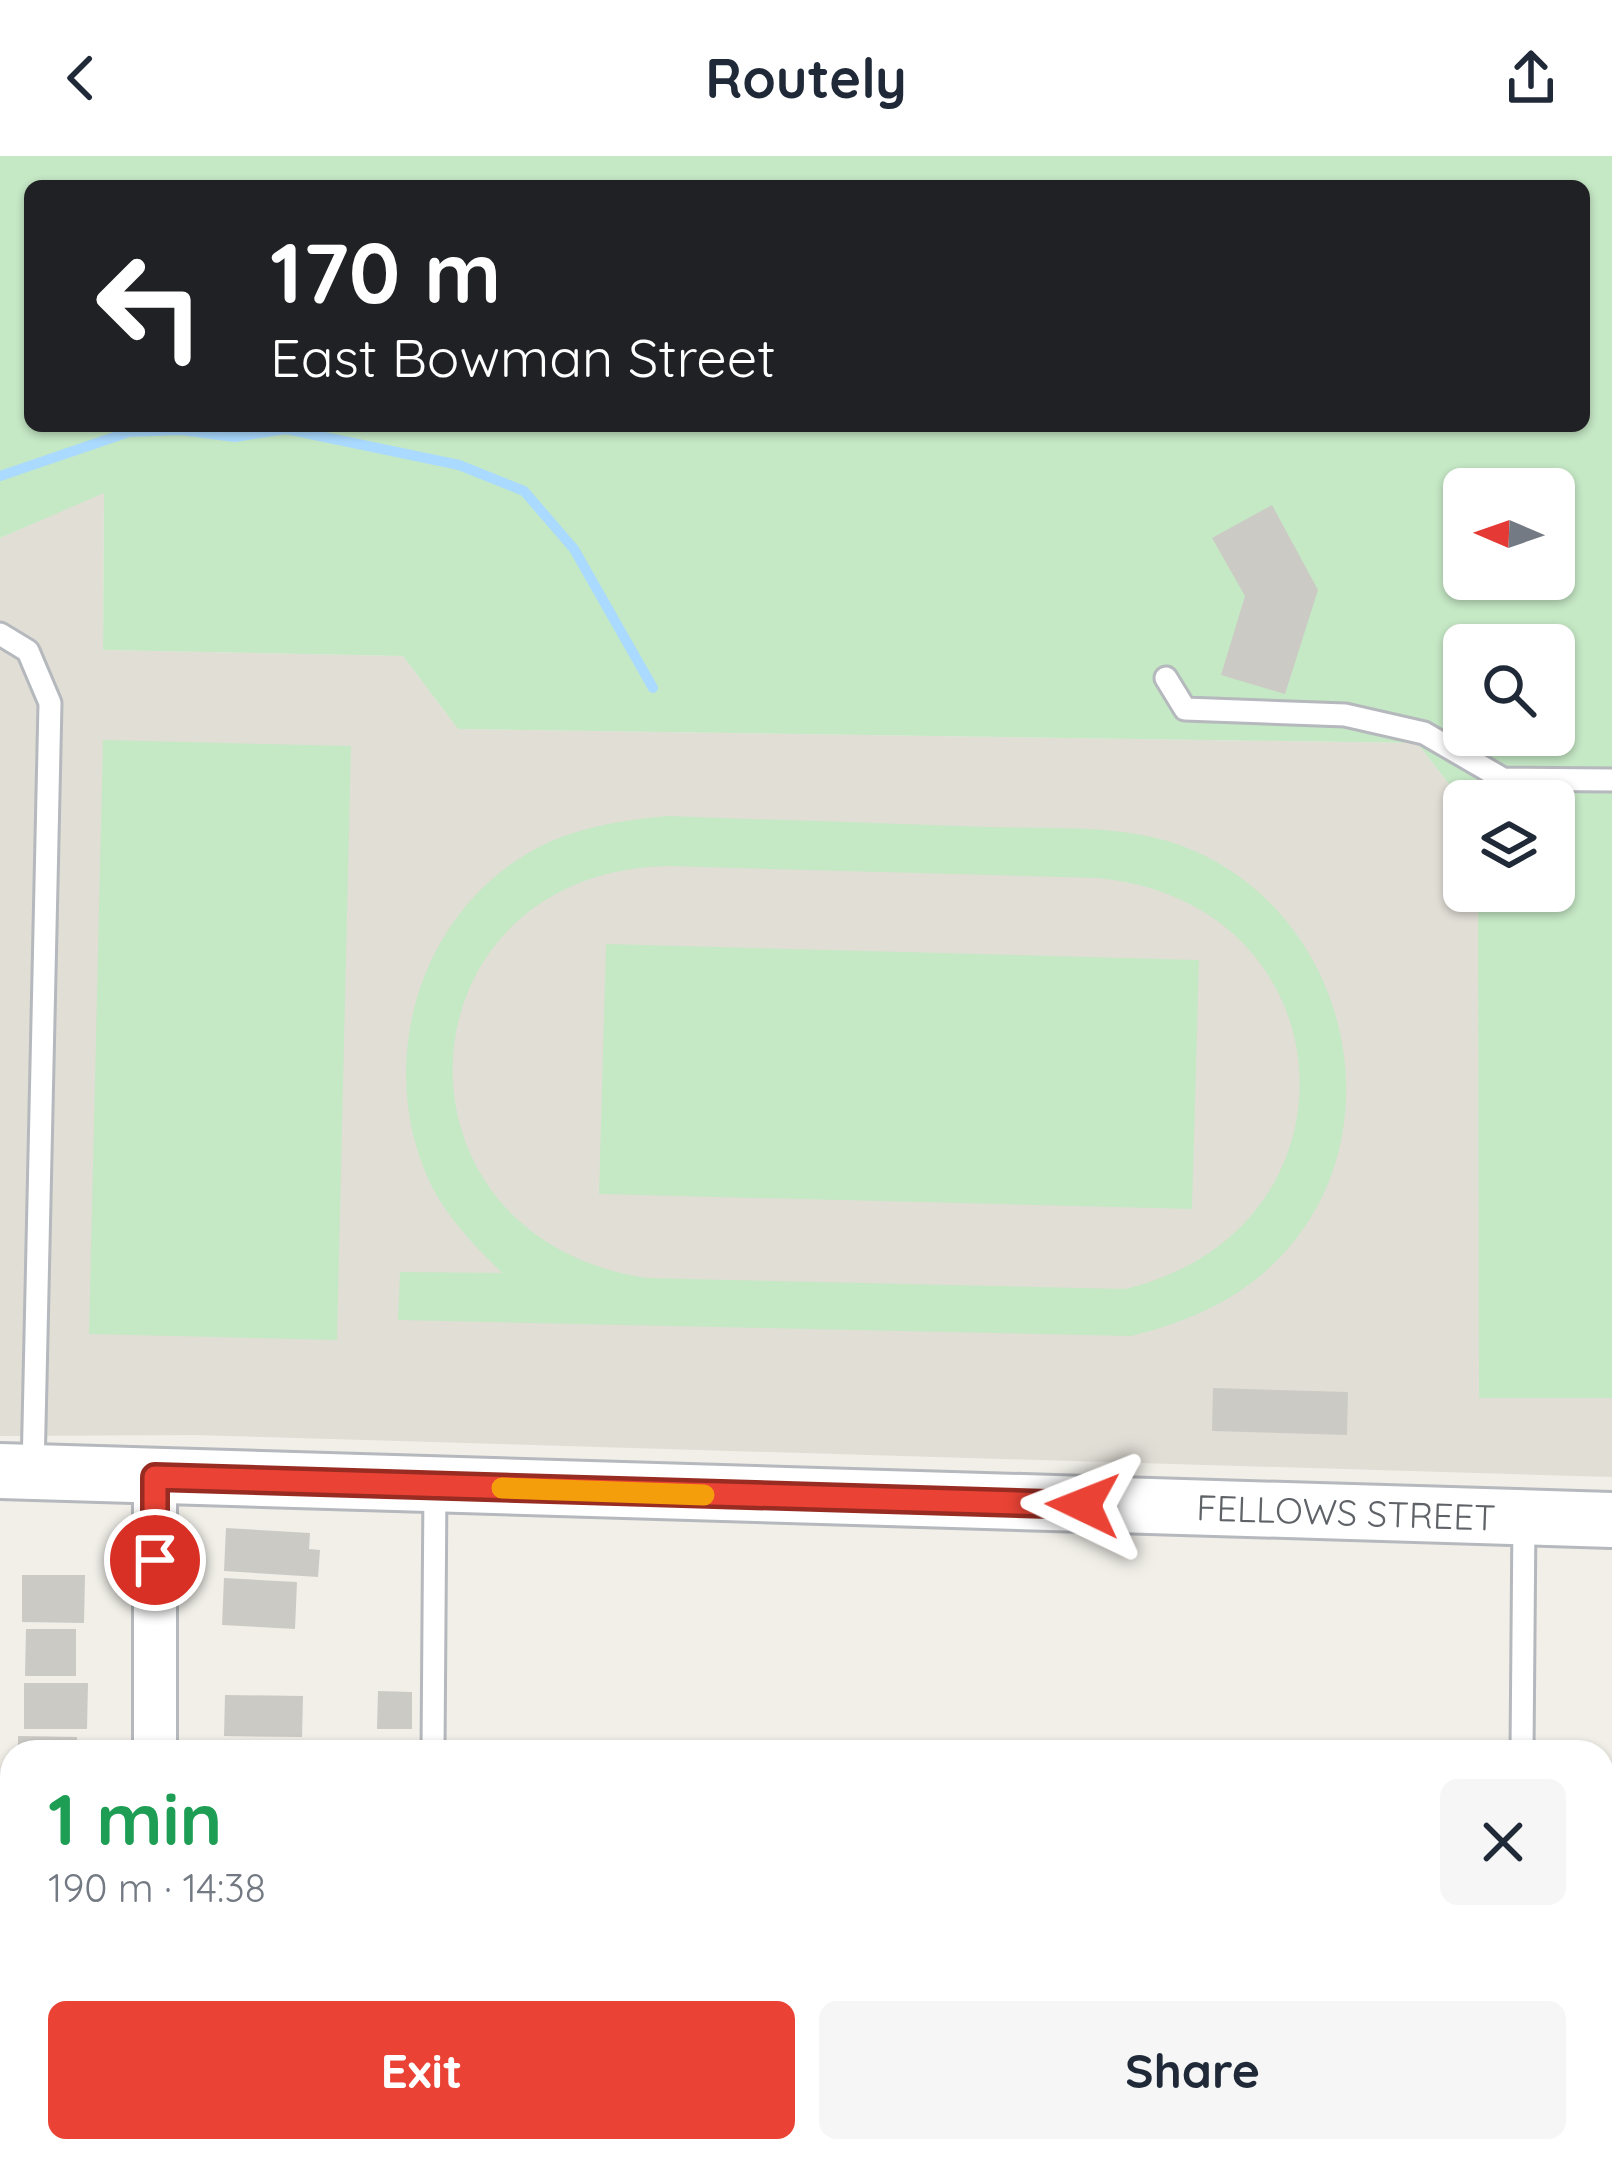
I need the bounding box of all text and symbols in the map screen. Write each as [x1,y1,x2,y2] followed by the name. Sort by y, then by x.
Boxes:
[705,44,907,112] text: Routely
[48,45,114,111] icon: back
[1498,45,1564,111] icon: share
[270,219,501,324] text: 170 m
[72,228,228,384] icon: left
[270,323,776,391] text: East Bowman Street
[1443,468,1575,600] north arrow
[1443,468,1575,912] map controls
[1443,624,1575,756] button: search
[1443,780,1575,912] button: layers
[1020,1442,1146,1568] position arrow
[1196,1484,1496,1540] street label: FELLOWS STREET
[104,1509,206,1611] pin
[122,1527,188,1593] icon: arrive
[48,1773,222,1863] text: 1 min
[1440,1779,1566,1905] button: close
[48,1863,266,1912] text: 190 m · 14:38
[48,2001,795,2139] button: Exit
[819,2001,1566,2139] button: Share

